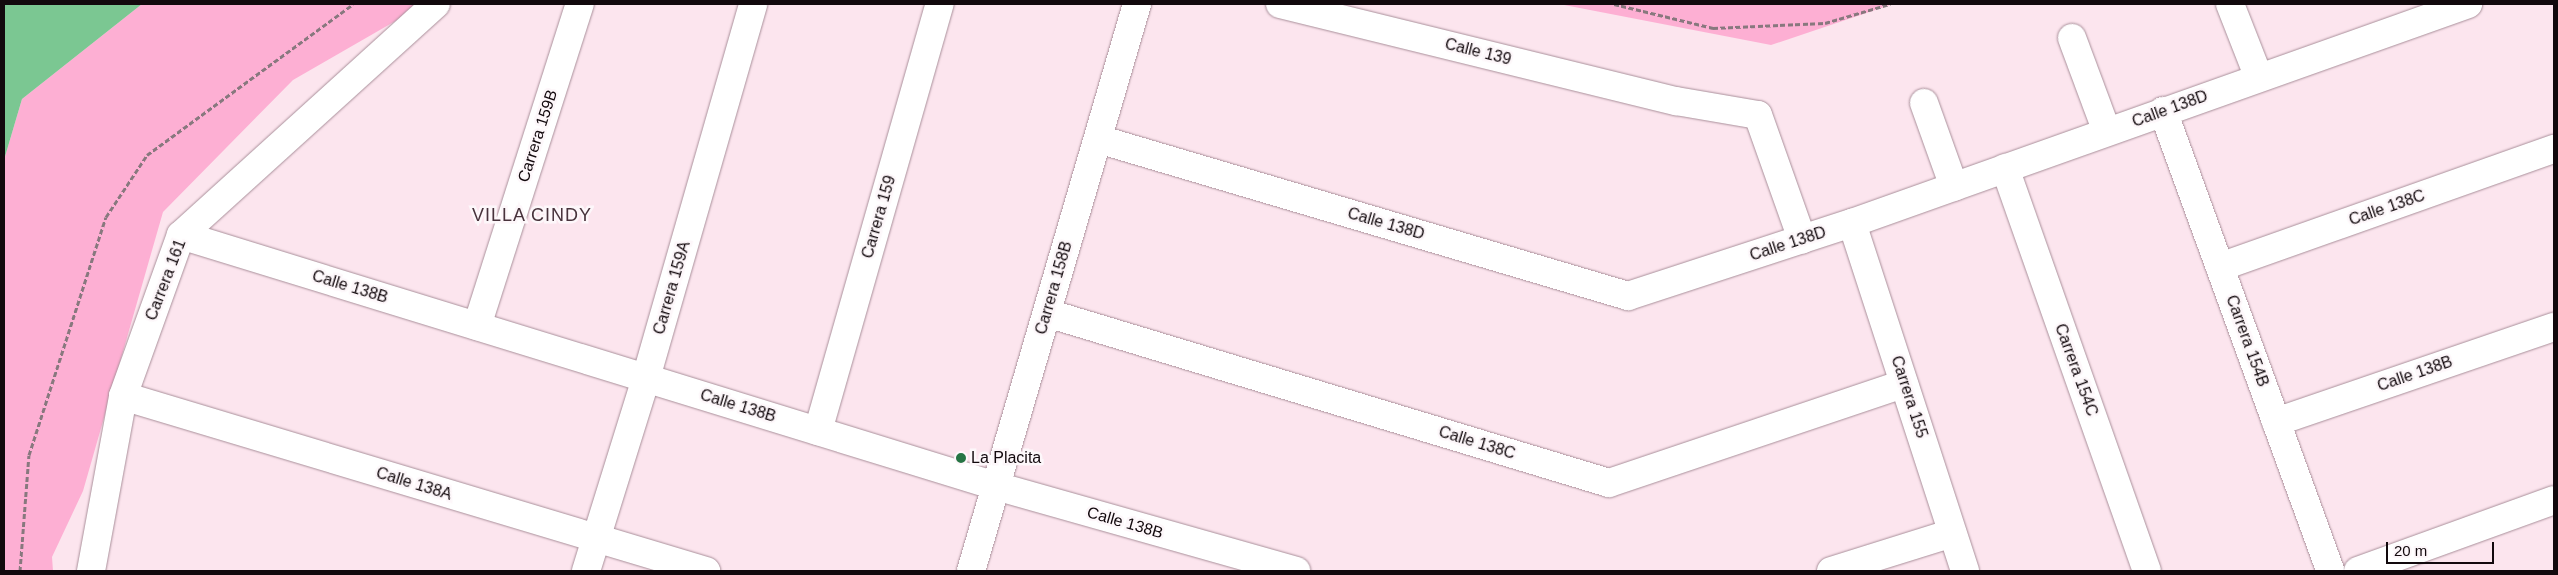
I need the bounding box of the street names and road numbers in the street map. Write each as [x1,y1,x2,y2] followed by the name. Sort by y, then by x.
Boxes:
[1443,35,1513,69] street label: Calle 139
[2130,86,2210,132] street label: Calle 138D
[514,87,562,185] street label: Carrera 159B
[858,173,900,261] street label: Carrera 159
[2346,186,2428,230] street label: Calle 138C
[1345,204,1427,244] street label: Calle 138D
[1747,223,1829,265] street label: Calle 138D
[142,237,190,323] street label: Carrera 161
[650,239,694,337] street label: Carrera 159A
[1032,239,1076,337] street label: Carrera 158B
[310,266,390,308] street label: Calle 138B
[2222,293,2272,389] street label: Carrera 154B
[2050,321,2102,419] street label: Carrera 154C
[2375,352,2455,396] street label: Calle 138B
[1887,353,1931,441] street label: Carrera 155
[698,385,778,427] street label: Calle 138B
[1436,422,1518,464] street label: Calle 138C
[374,463,454,505] street label: Calle 138A
[1085,503,1165,543] street label: Calle 138B

